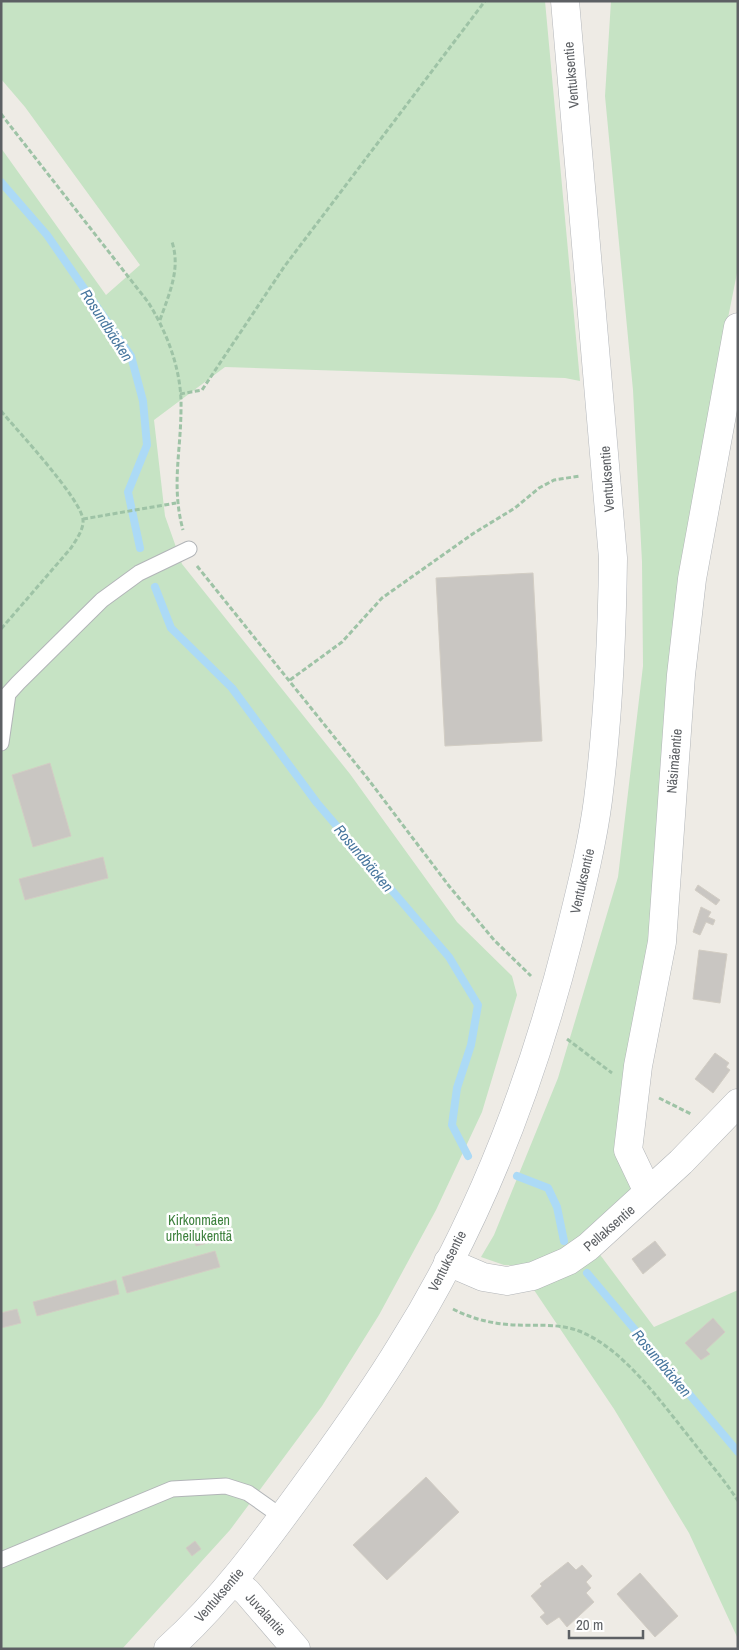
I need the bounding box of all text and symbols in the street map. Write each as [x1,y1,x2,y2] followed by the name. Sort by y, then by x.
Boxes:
[559,41,583,109] street label: Ventuksentie
[76,285,138,365] water label: Rosundbäcken
[596,445,618,513] street label: Ventuksentie
[662,728,686,794] street label: Näsimäentie
[330,820,399,896] water label: Rosundbäcken
[566,847,598,915] street label: Ventuksentie
[579,1201,639,1255] street label: Pellaksentie
[166,1211,233,1245] park label: Kirkonmäen urheilukenttä
[424,1227,470,1295] street label: Ventuksentie
[628,1325,697,1401] water label: Rosundbäcken
[190,1564,248,1626] street label: Ventuksentie
[242,1589,290,1639] street label: Juvalantie
[569,1608,643,1640] scale bar
[576,1614,603,1635] text: 20 m

